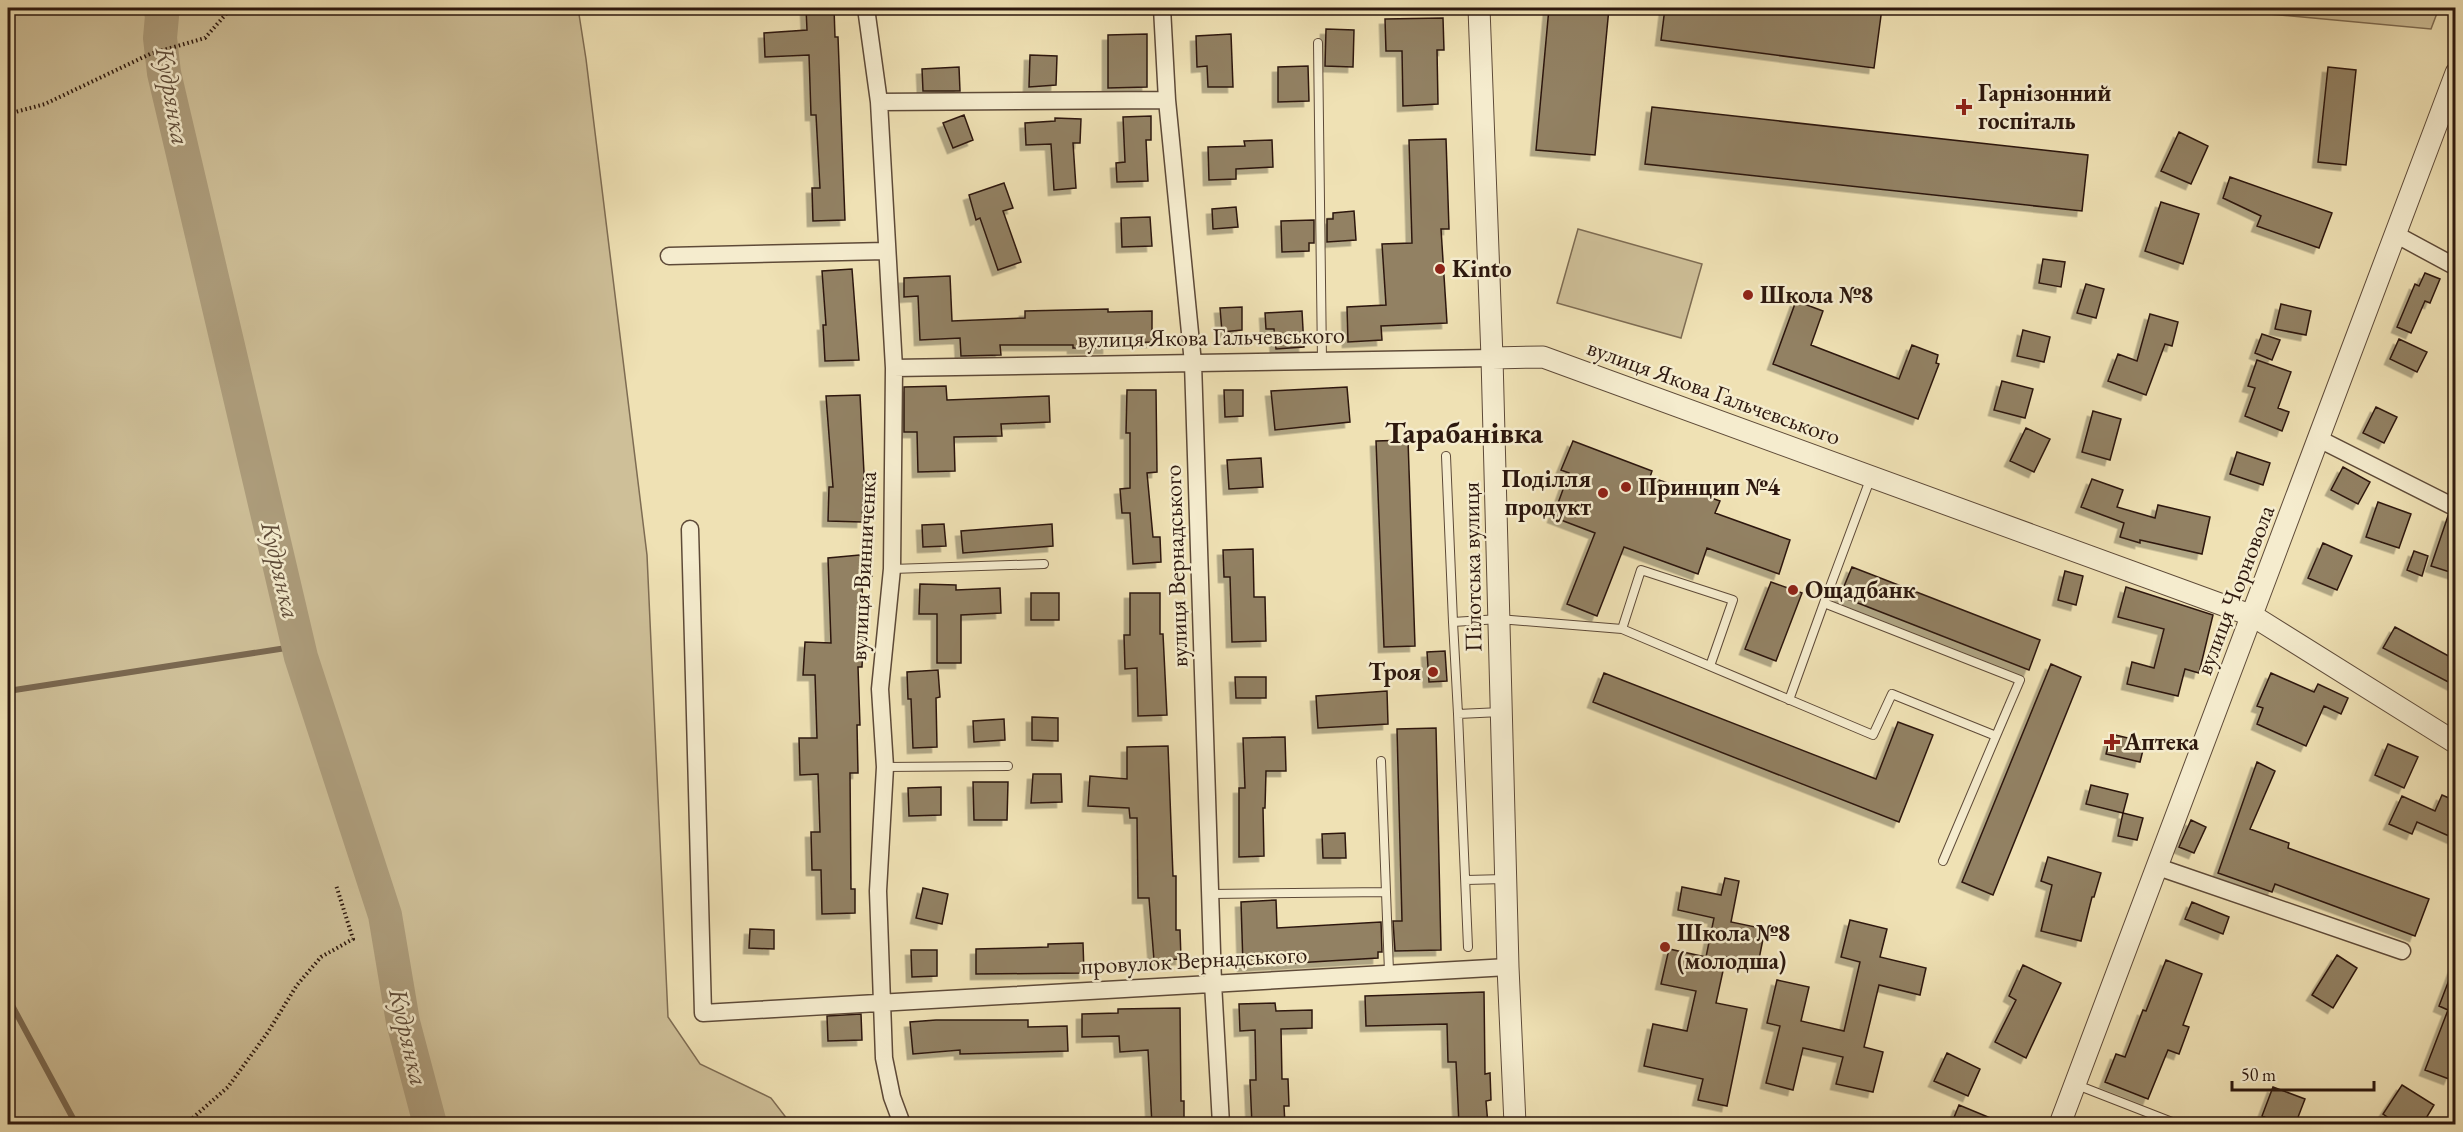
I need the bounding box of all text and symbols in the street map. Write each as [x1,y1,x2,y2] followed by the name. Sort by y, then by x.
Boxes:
[147,43,198,148] water label: Кудрянка
[1978,77,2111,136] place label: Гарнізонний госпіталь
[1955,98,1973,116] marker: Гарнізонний госпіталь
[1452,253,1512,284] place label: Kinto
[1433,262,1447,276] marker: Kinto
[1760,279,1873,310] place label: Школа №8
[1741,288,1755,302] marker: Школа №8
[1077,319,1345,354] street label: вулиця Якова Гальчевського
[1583,331,1845,452] street label: вулиця Якова Гальчевського
[1385,413,1544,452] district label: Тарабанівка
[1502,463,1591,523] place label: Поділля продукт
[1156,464,1195,668] street label: вулиця Вернадського
[842,470,883,661] street label: вулиця Винниченка
[1638,471,1780,502] place label: Принцип №4
[1619,480,1633,494] marker: Принцип №4
[1455,481,1488,652] street label: Пілотська вулиця
[1596,486,1610,500] marker: Поділля продукт
[2188,500,2281,679] street label: вулиця Чорновола
[253,517,309,622] water label: Кудрянка
[1805,574,1917,605] place label: Ощадбанк
[1786,583,1800,597] marker: Ощадбанк
[1368,656,1421,687] place label: Троя
[1426,665,1440,679] marker: Троя
[2123,726,2200,757] place label: Аптека
[2105,735,2119,749] marker: Аптека
[1677,917,1790,976] place label: Школа №8 (молодша)
[1080,938,1308,981] street label: провулок Вернадського
[1658,940,1672,954] marker: Школа №8 (молодша)
[381,984,437,1089] water label: Кудрянка
[2232,1054,2374,1092] scale bar
[2241,1063,2276,1086] text: 50 m

